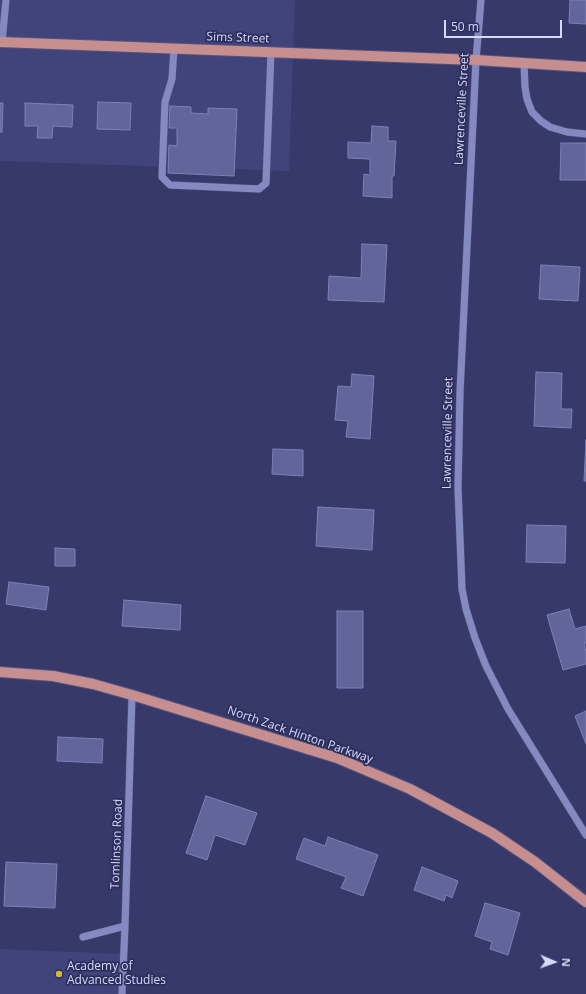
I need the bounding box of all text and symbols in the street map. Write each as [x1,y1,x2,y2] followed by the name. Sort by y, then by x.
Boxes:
[446,12,564,38] scale bar
[451,18,479,35] text: 50 m
[206,30,270,46] street label: Sims Street
[452,53,472,165] street label: Lawrenceville Street
[440,377,456,489] street label: Lawrenceville Street
[225,703,375,767] street label: North Zack Hinton Parkway
[108,799,126,889] street label: Tomlinson Road
[534,942,574,982] north arrow
[559,958,574,967] text: N
[67,960,166,988] place label: Academy of Advanced Studies
[54,969,64,979] marker: Academy of Advanced Studies

